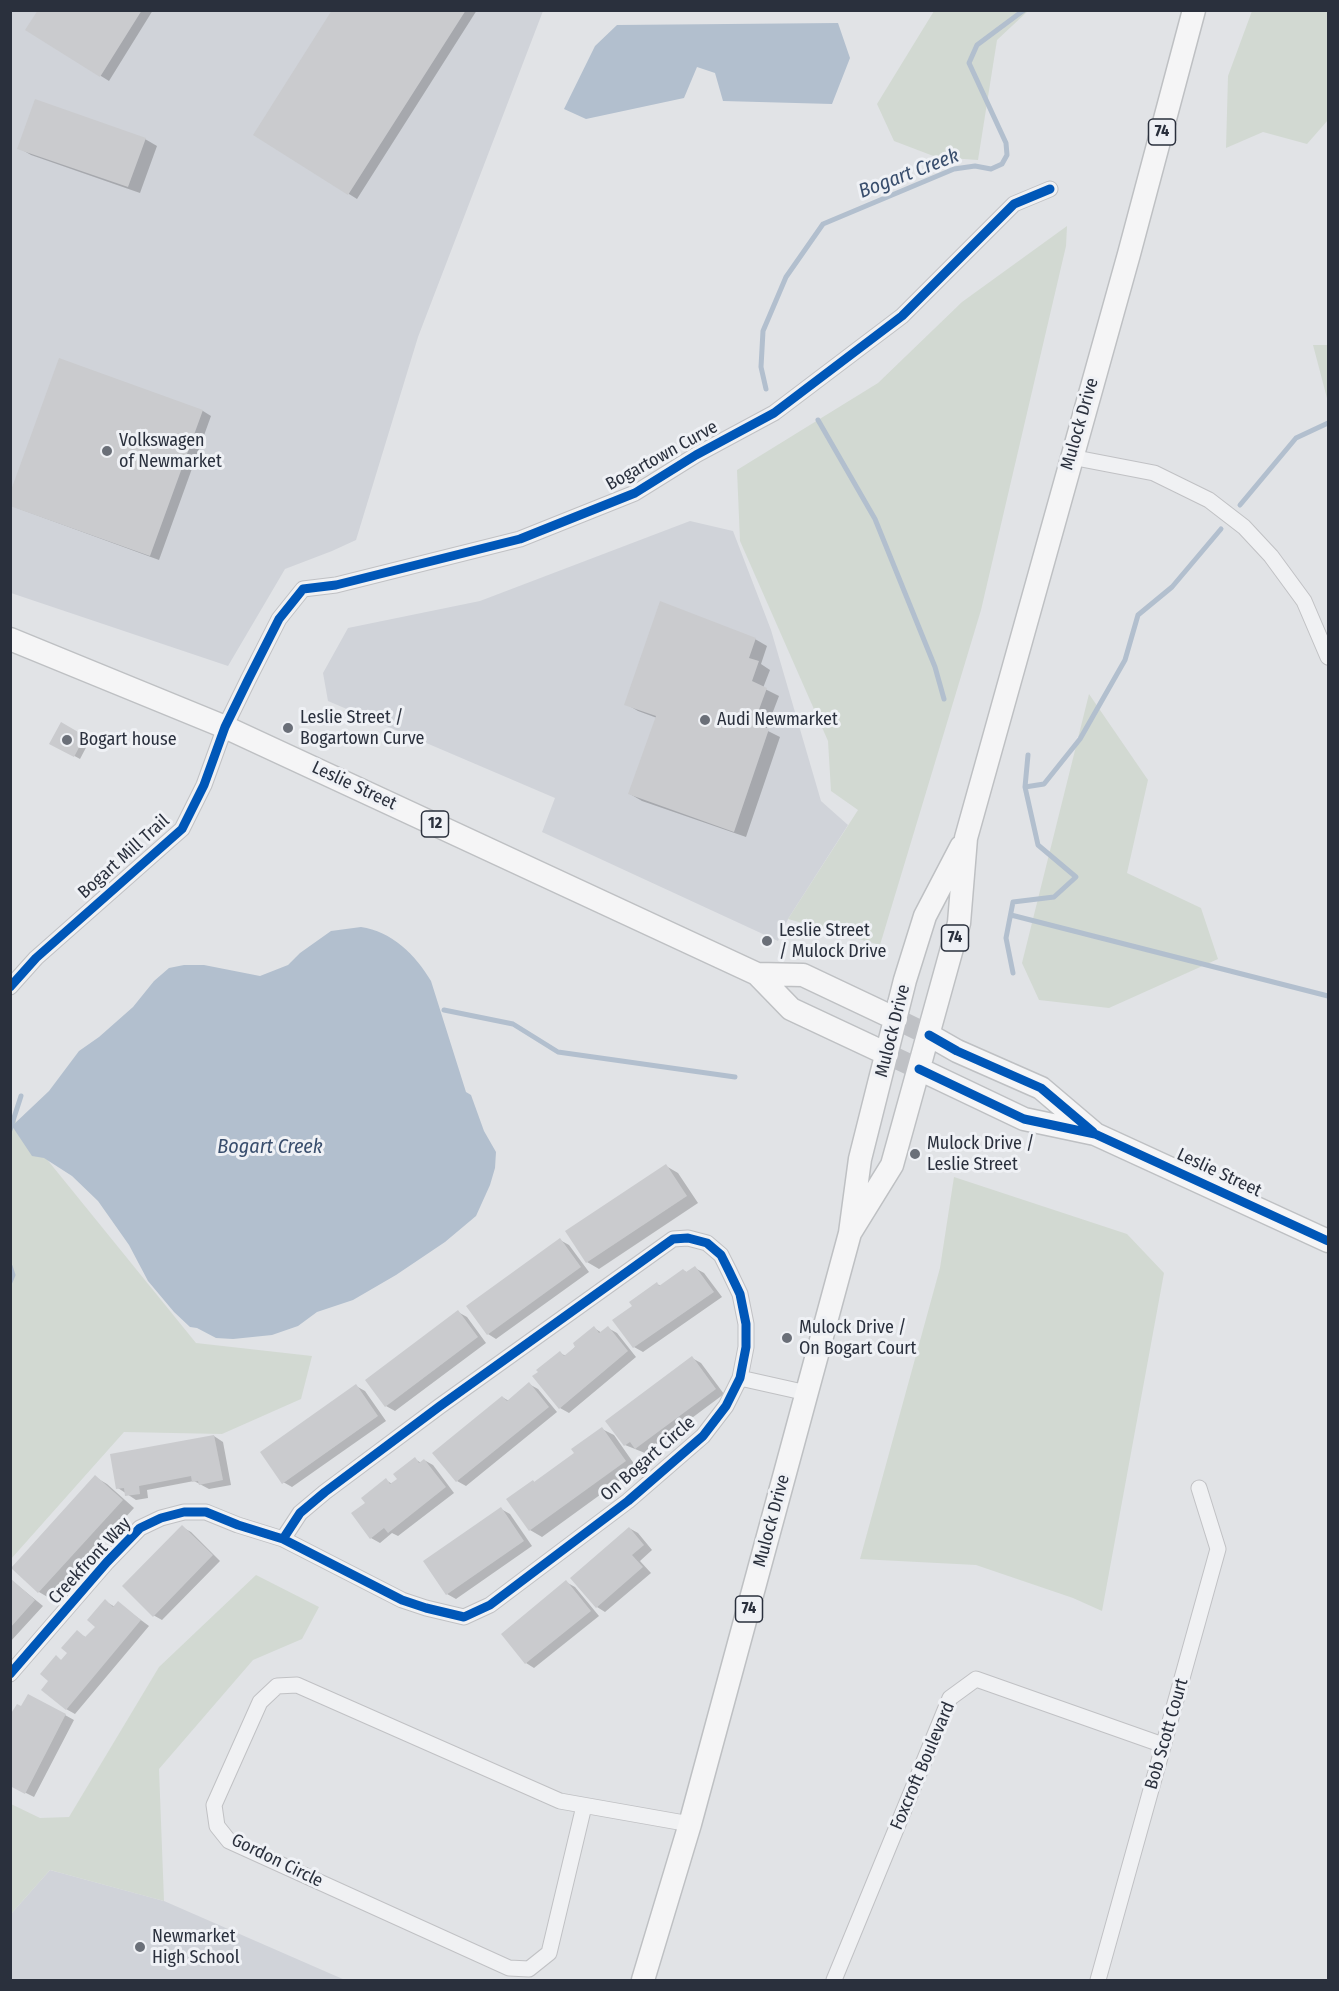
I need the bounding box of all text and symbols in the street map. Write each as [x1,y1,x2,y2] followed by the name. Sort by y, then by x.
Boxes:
[1148,119,1176,145] road number: 74
[856,144,962,204] water label: Bogart Creek
[1057,375,1103,473] street label: Mulock Drive
[602,416,722,496] street label: Bogartown Curve
[119,430,222,472] place label: Volkswagen of Newmarket
[100,444,114,458] marker: Volkswagen of Newmarket
[300,707,424,750] place label: Leslie Street / Bogartown Curve
[717,709,838,731] place label: Audi Newmarket
[698,713,712,727] marker: Audi Newmarket
[281,721,295,735] marker: Leslie Street / Bogartown Curve
[79,729,177,751] place label: Bogart house
[60,733,74,747] marker: Bogart house
[308,757,400,815] street label: Leslie Street
[74,810,174,904] street label: Bogart Mill Trail
[422,811,448,837] road number: 12
[779,920,886,962] place label: Leslie Street / Mulock Drive
[942,925,968,951] road number: 74
[760,934,774,948] marker: Leslie Street / Mulock Drive
[871,982,915,1080] street label: Mulock Drive
[927,1133,1034,1176] place label: Mulock Drive / Leslie Street
[217,1135,323,1159] water label: Bogart Creek
[1173,1144,1265,1202] street label: Leslie Street
[908,1147,922,1161] marker: Mulock Drive / Leslie Street
[799,1317,917,1360] place label: Mulock Drive / On Bogart Court
[780,1331,794,1345] marker: Mulock Drive / On Bogart Court
[596,1412,700,1506] street label: On Bogart Circle
[749,1472,795,1570] street label: Mulock Drive
[44,1513,136,1609] street label: Creekfront Way
[736,1596,762,1622] road number: 74
[1141,1676,1193,1792] street label: Bob Scott Court
[886,1699,960,1833] street label: Foxcroft Boulevard
[228,1830,326,1892] street label: Gordon Circle
[152,1926,239,1968] place label: Newmarket High School
[133,1940,147,1954] marker: Newmarket High School

